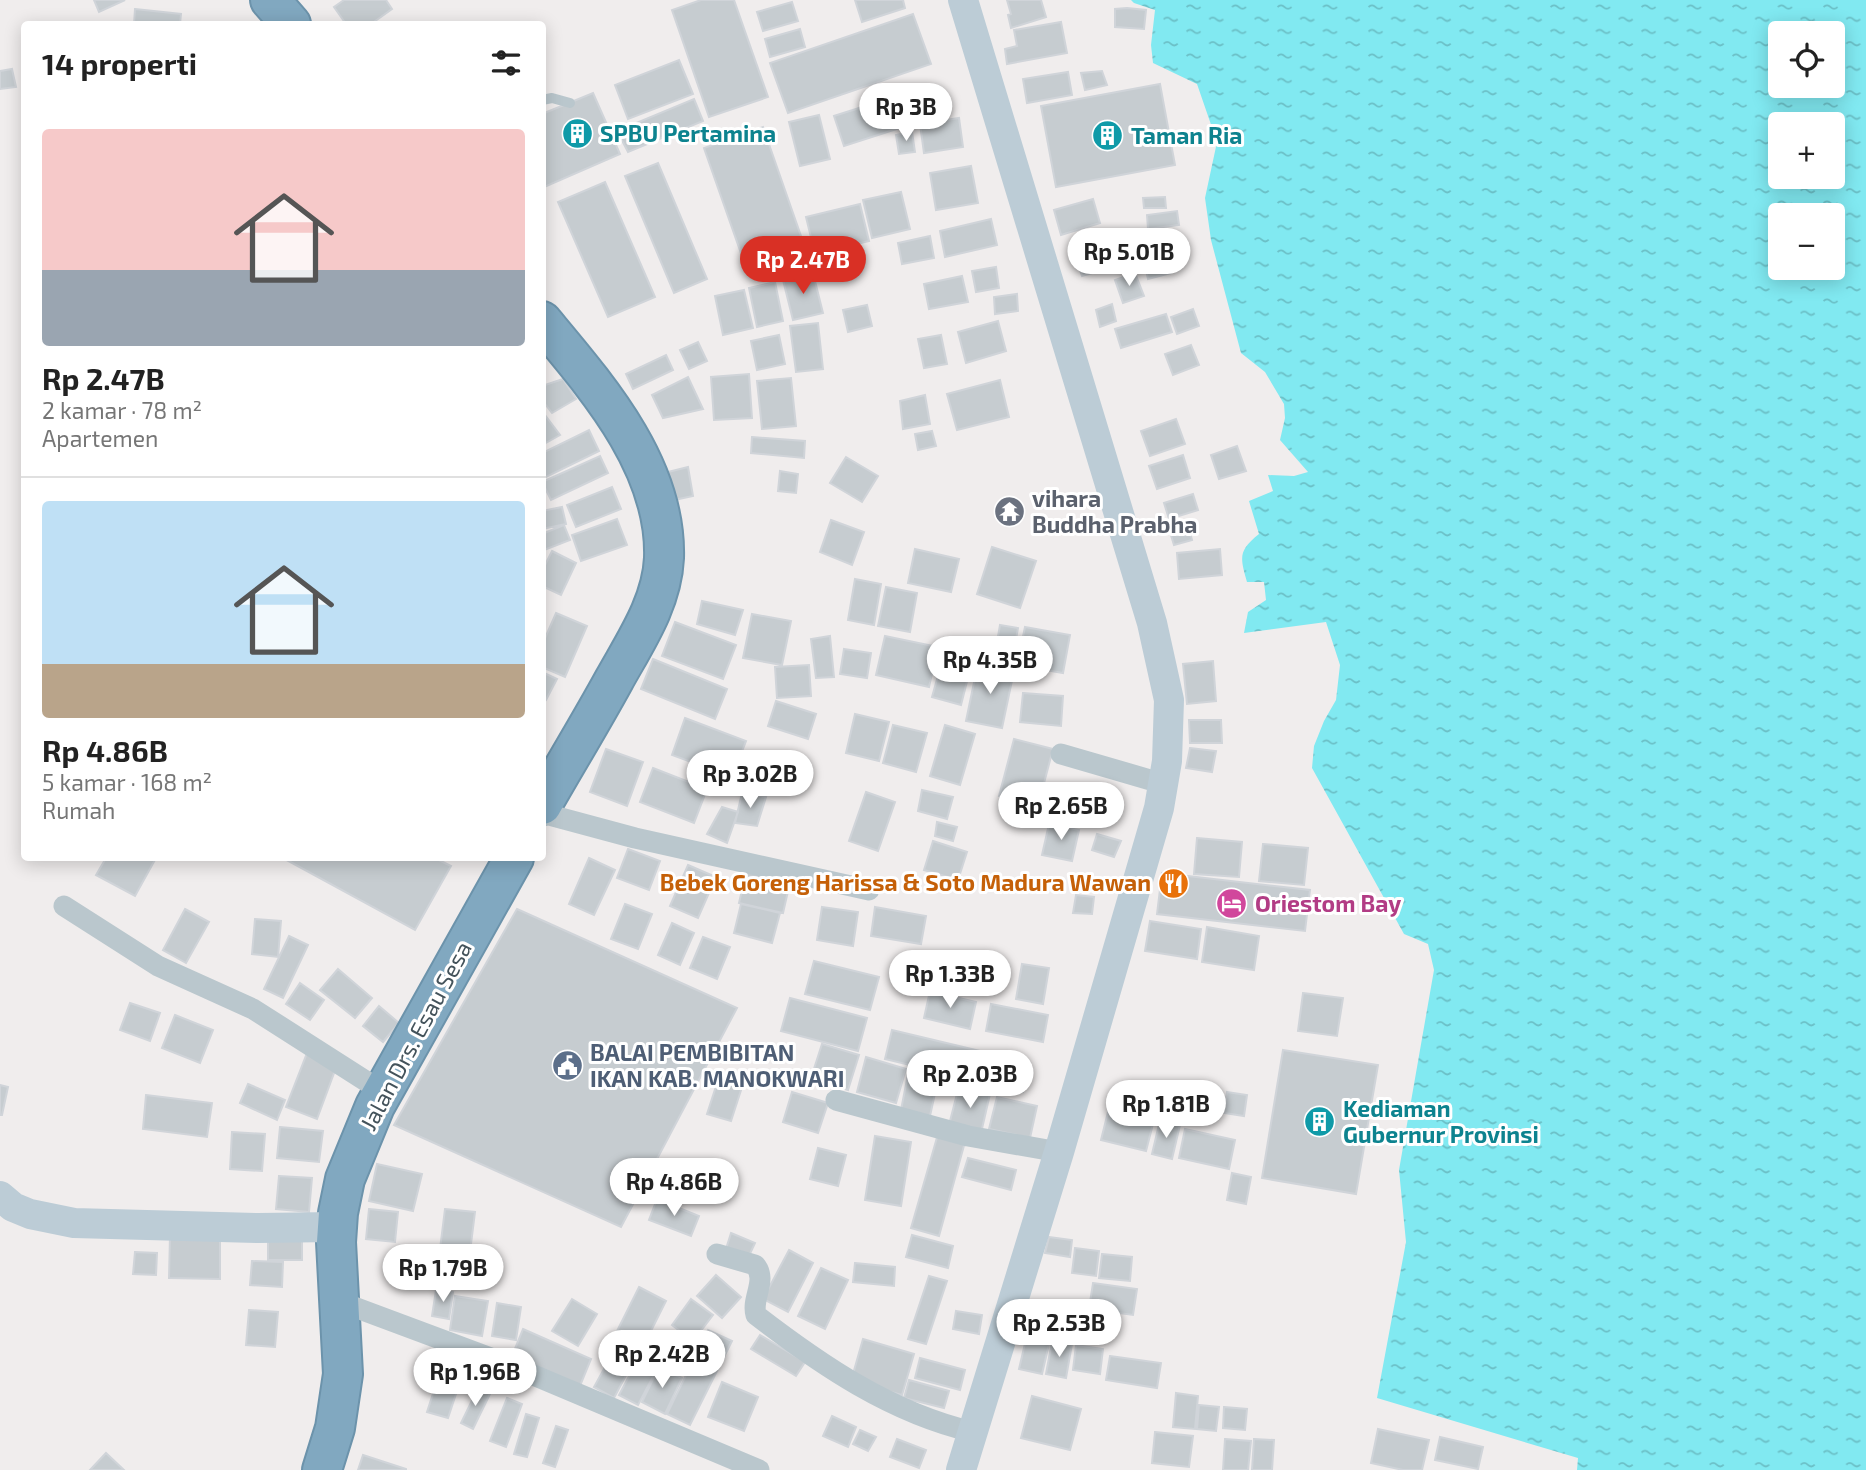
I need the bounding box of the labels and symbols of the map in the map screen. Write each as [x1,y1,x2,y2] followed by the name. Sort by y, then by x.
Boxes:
[857,83,955,143] pin: Rp 3B
[560,117,594,151] building icon: SPBU Pertamina
[600,119,776,147] place label: SPBU Pertamina
[1091,119,1125,153] building icon: Taman Ria
[1131,121,1242,149] place label: Taman Ria
[1057,229,1201,288] pin: Rp 5.01B
[731,236,875,296] pin: Rp 2.47B
[1032,484,1197,538] place label: vihara Buddha Prabha
[992,495,1026,529] temple icon: vihara Buddha Prabha
[918,636,1062,696] pin: Rp 4.35B
[678,750,822,810] pin: Rp 3.02B
[989,782,1133,842] pin: Rp 2.65B
[1157,866,1191,900] restaurant icon: Bebek Goreng Harissa & Soto Madura Wawan
[660,868,1151,896] place label: Bebek Goreng Harissa & Soto Madura Wawan
[1215,887,1249,921] hotel icon: Oriestom Bay
[1255,889,1401,917] place label: Oriestom Bay
[353,936,477,1135] street label: Jalan Drs. Esau Sesa
[878,950,1022,1010] pin: Rp 1.33B
[590,1038,844,1092] place label: BALAI PEMBIBITAN IKAN KAB. MANOKWARI
[550,1049,584,1083] public building icon: BALAI PEMBIBITAN IKAN KAB. MANOKWARI
[898,1050,1042,1110] pin: Rp 2.03B
[1094,1080,1238,1140] pin: Rp 1.81B
[1343,1094,1539,1148] place label: Kediaman Gubernur Provinsi
[1303,1105,1337,1139] building icon: Kediaman Gubernur Provinsi
[602,1158,746,1218] pin: Rp 4.86B
[371,1244,515,1304] pin: Rp 1.79B
[987,1300,1131,1359] pin: Rp 2.53B
[590,1330,734,1390] pin: Rp 2.42B
[403,1348,547,1408] pin: Rp 1.96B

